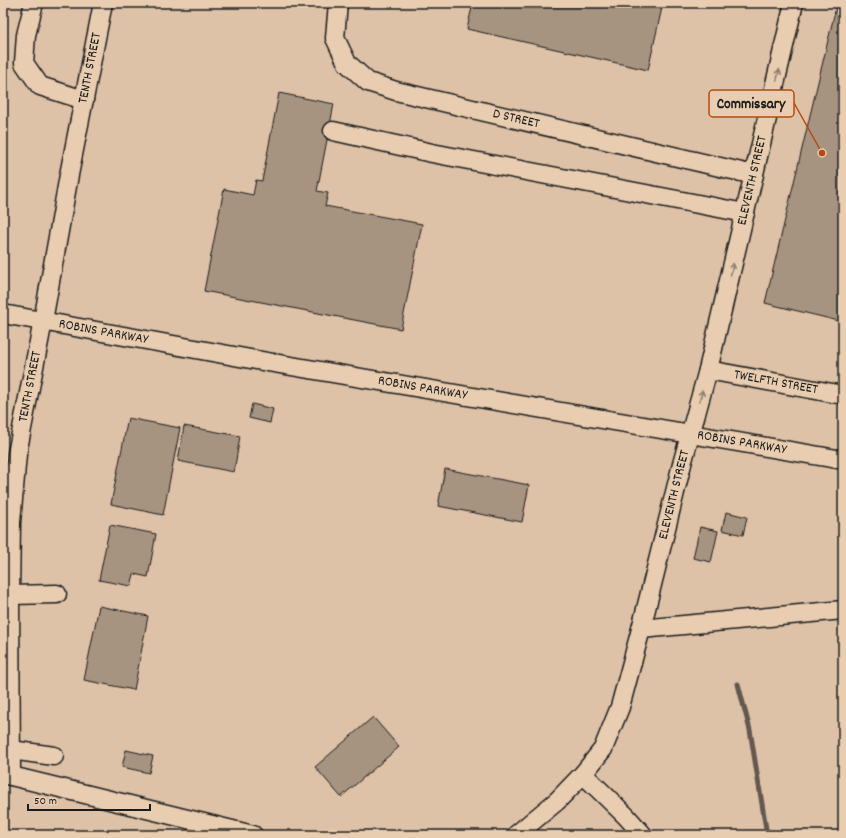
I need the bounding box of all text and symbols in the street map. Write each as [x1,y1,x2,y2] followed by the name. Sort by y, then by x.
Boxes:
[73,31,107,105] street label: TENTH STREET
[774,68,782,81] one-way arrow
[709,90,794,117] callout: Commissary
[717,94,786,116] text: Commissary
[491,104,542,134] street label: D STREET
[732,133,773,227] street label: ELEVENTH STREET
[728,263,736,276] one-way arrow
[57,314,150,350] street label: ROBINS PARKWAY
[13,349,47,424] street label: TENTH STREET
[732,365,820,400] street label: TWELFTH STREET
[376,371,470,406] street label: ROBINS PARKWAY
[698,389,705,402] one-way arrow
[696,425,789,460] street label: ROBINS PARKWAY
[654,448,695,542] street label: ELEVENTH STREET
[28,786,150,812] scale bar
[34,793,57,810] text: 50 m

